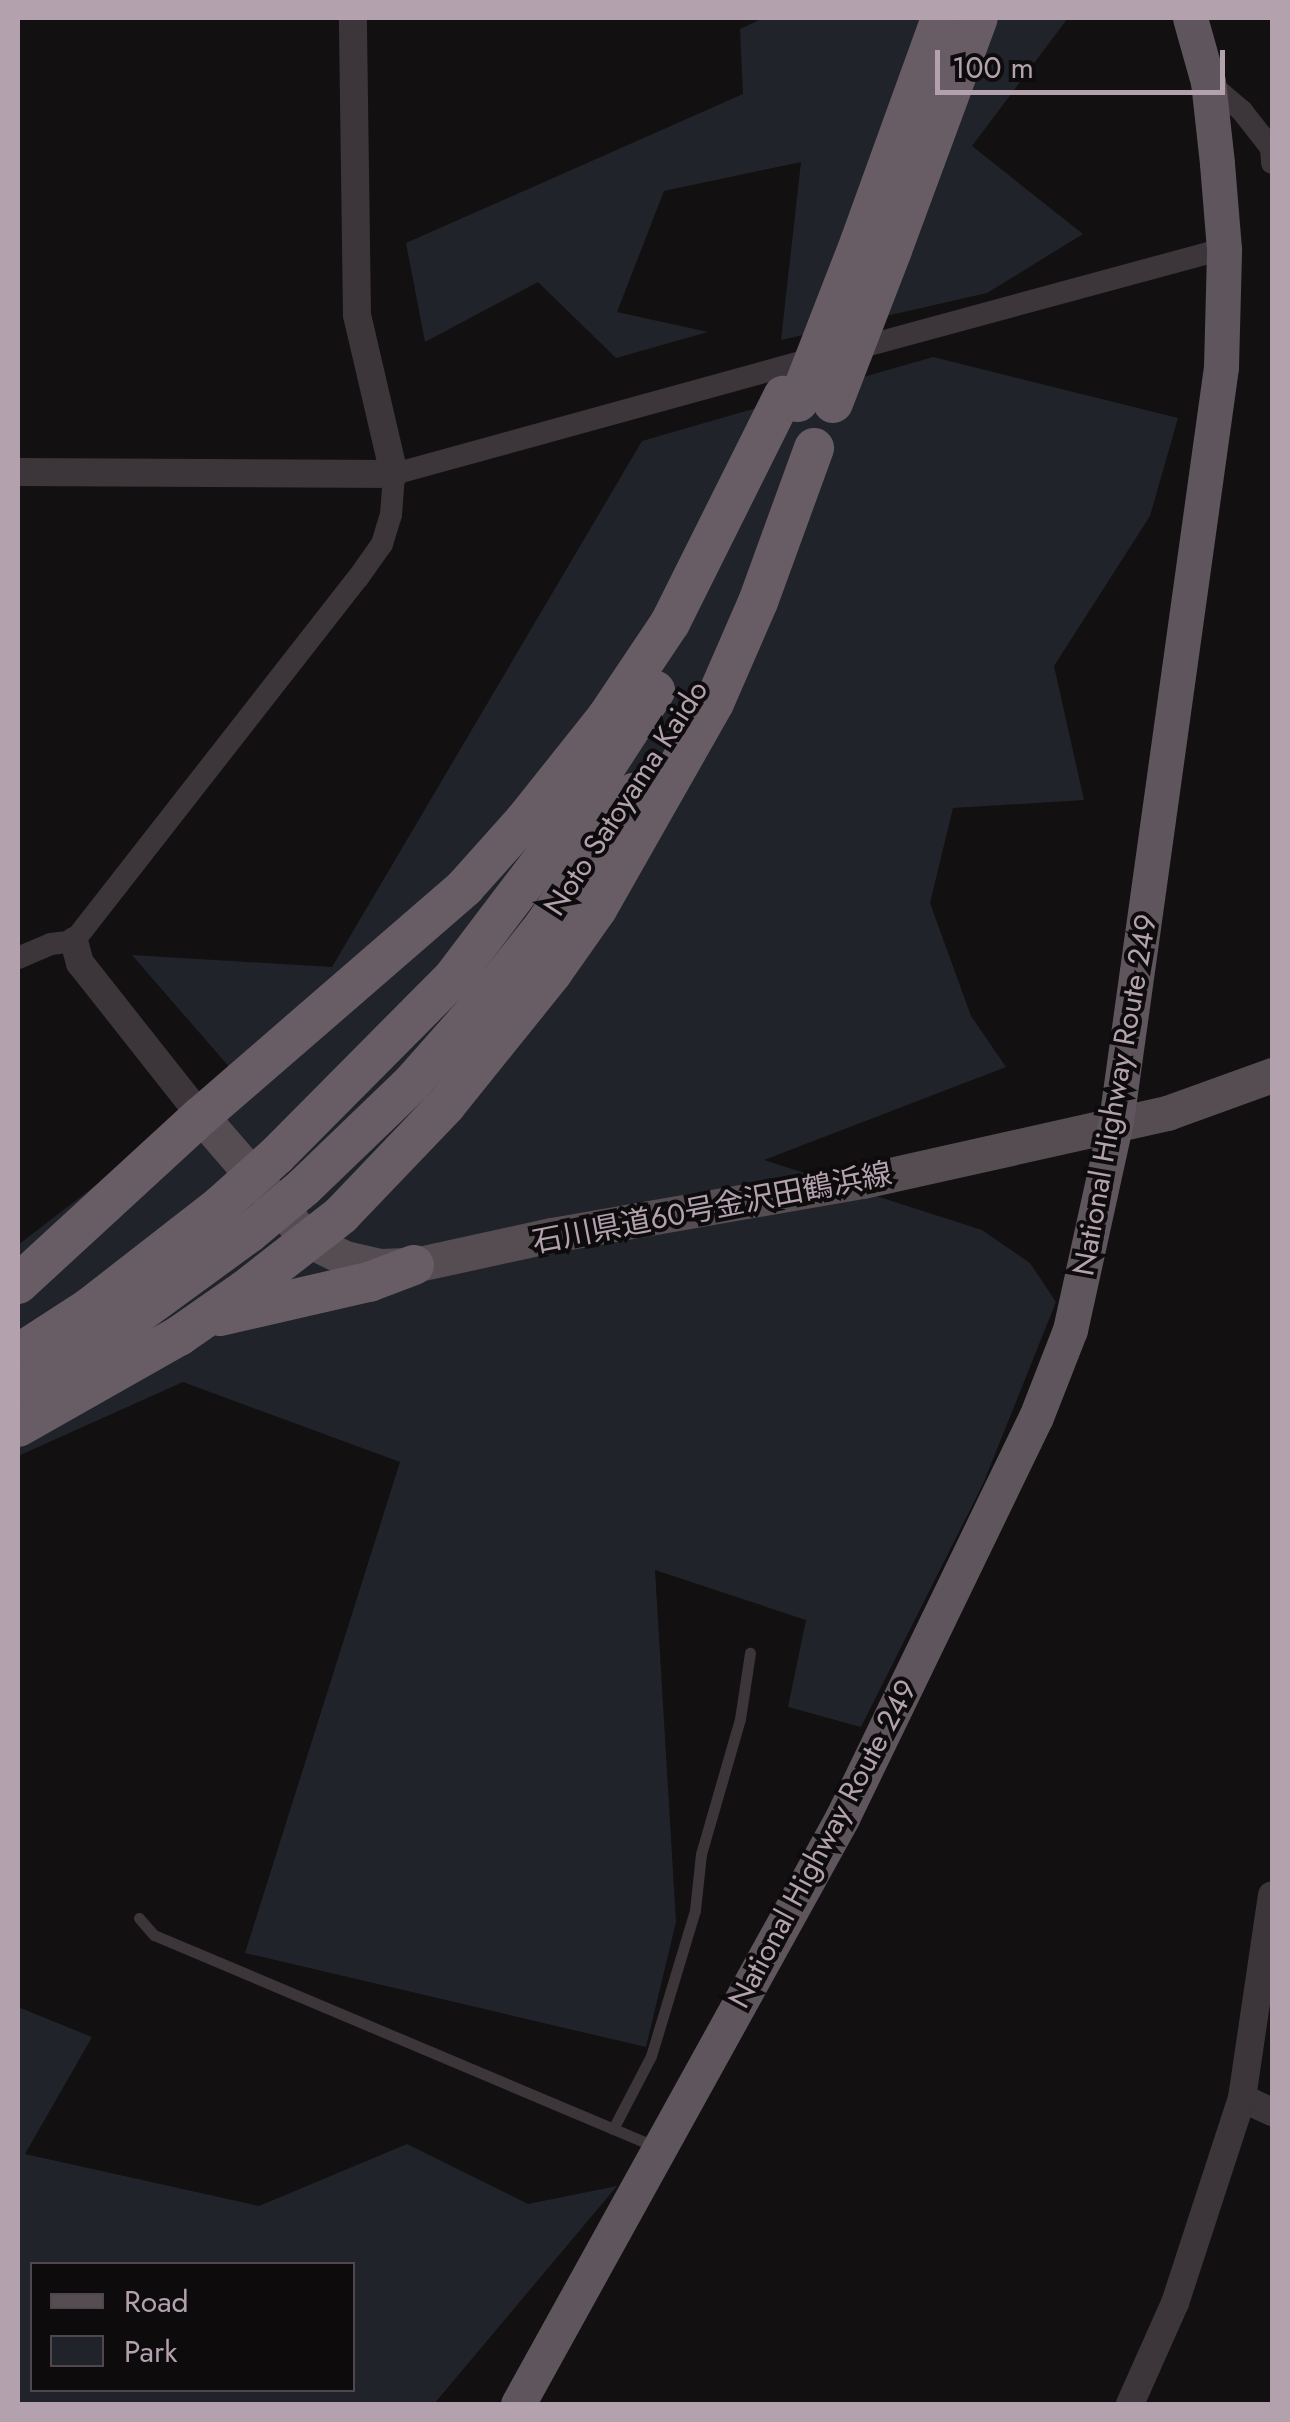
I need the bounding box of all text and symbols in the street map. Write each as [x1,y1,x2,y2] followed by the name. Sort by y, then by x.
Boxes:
[940,30,1230,92] scale bar
[952,46,1034,89] text: 100 m
[536,674,716,922] street label: Noto Satoyama Kaido
[1065,911,1165,1279] street label: National Highway Route 249
[529,1155,895,1261] street label: 石川県道60号金沢田鶴浜線
[721,1674,925,2014] street label: National Highway Route 249
[30,2262,355,2392] legend
[124,2280,189,2323] text: Road
[124,2330,177,2373] text: Park

